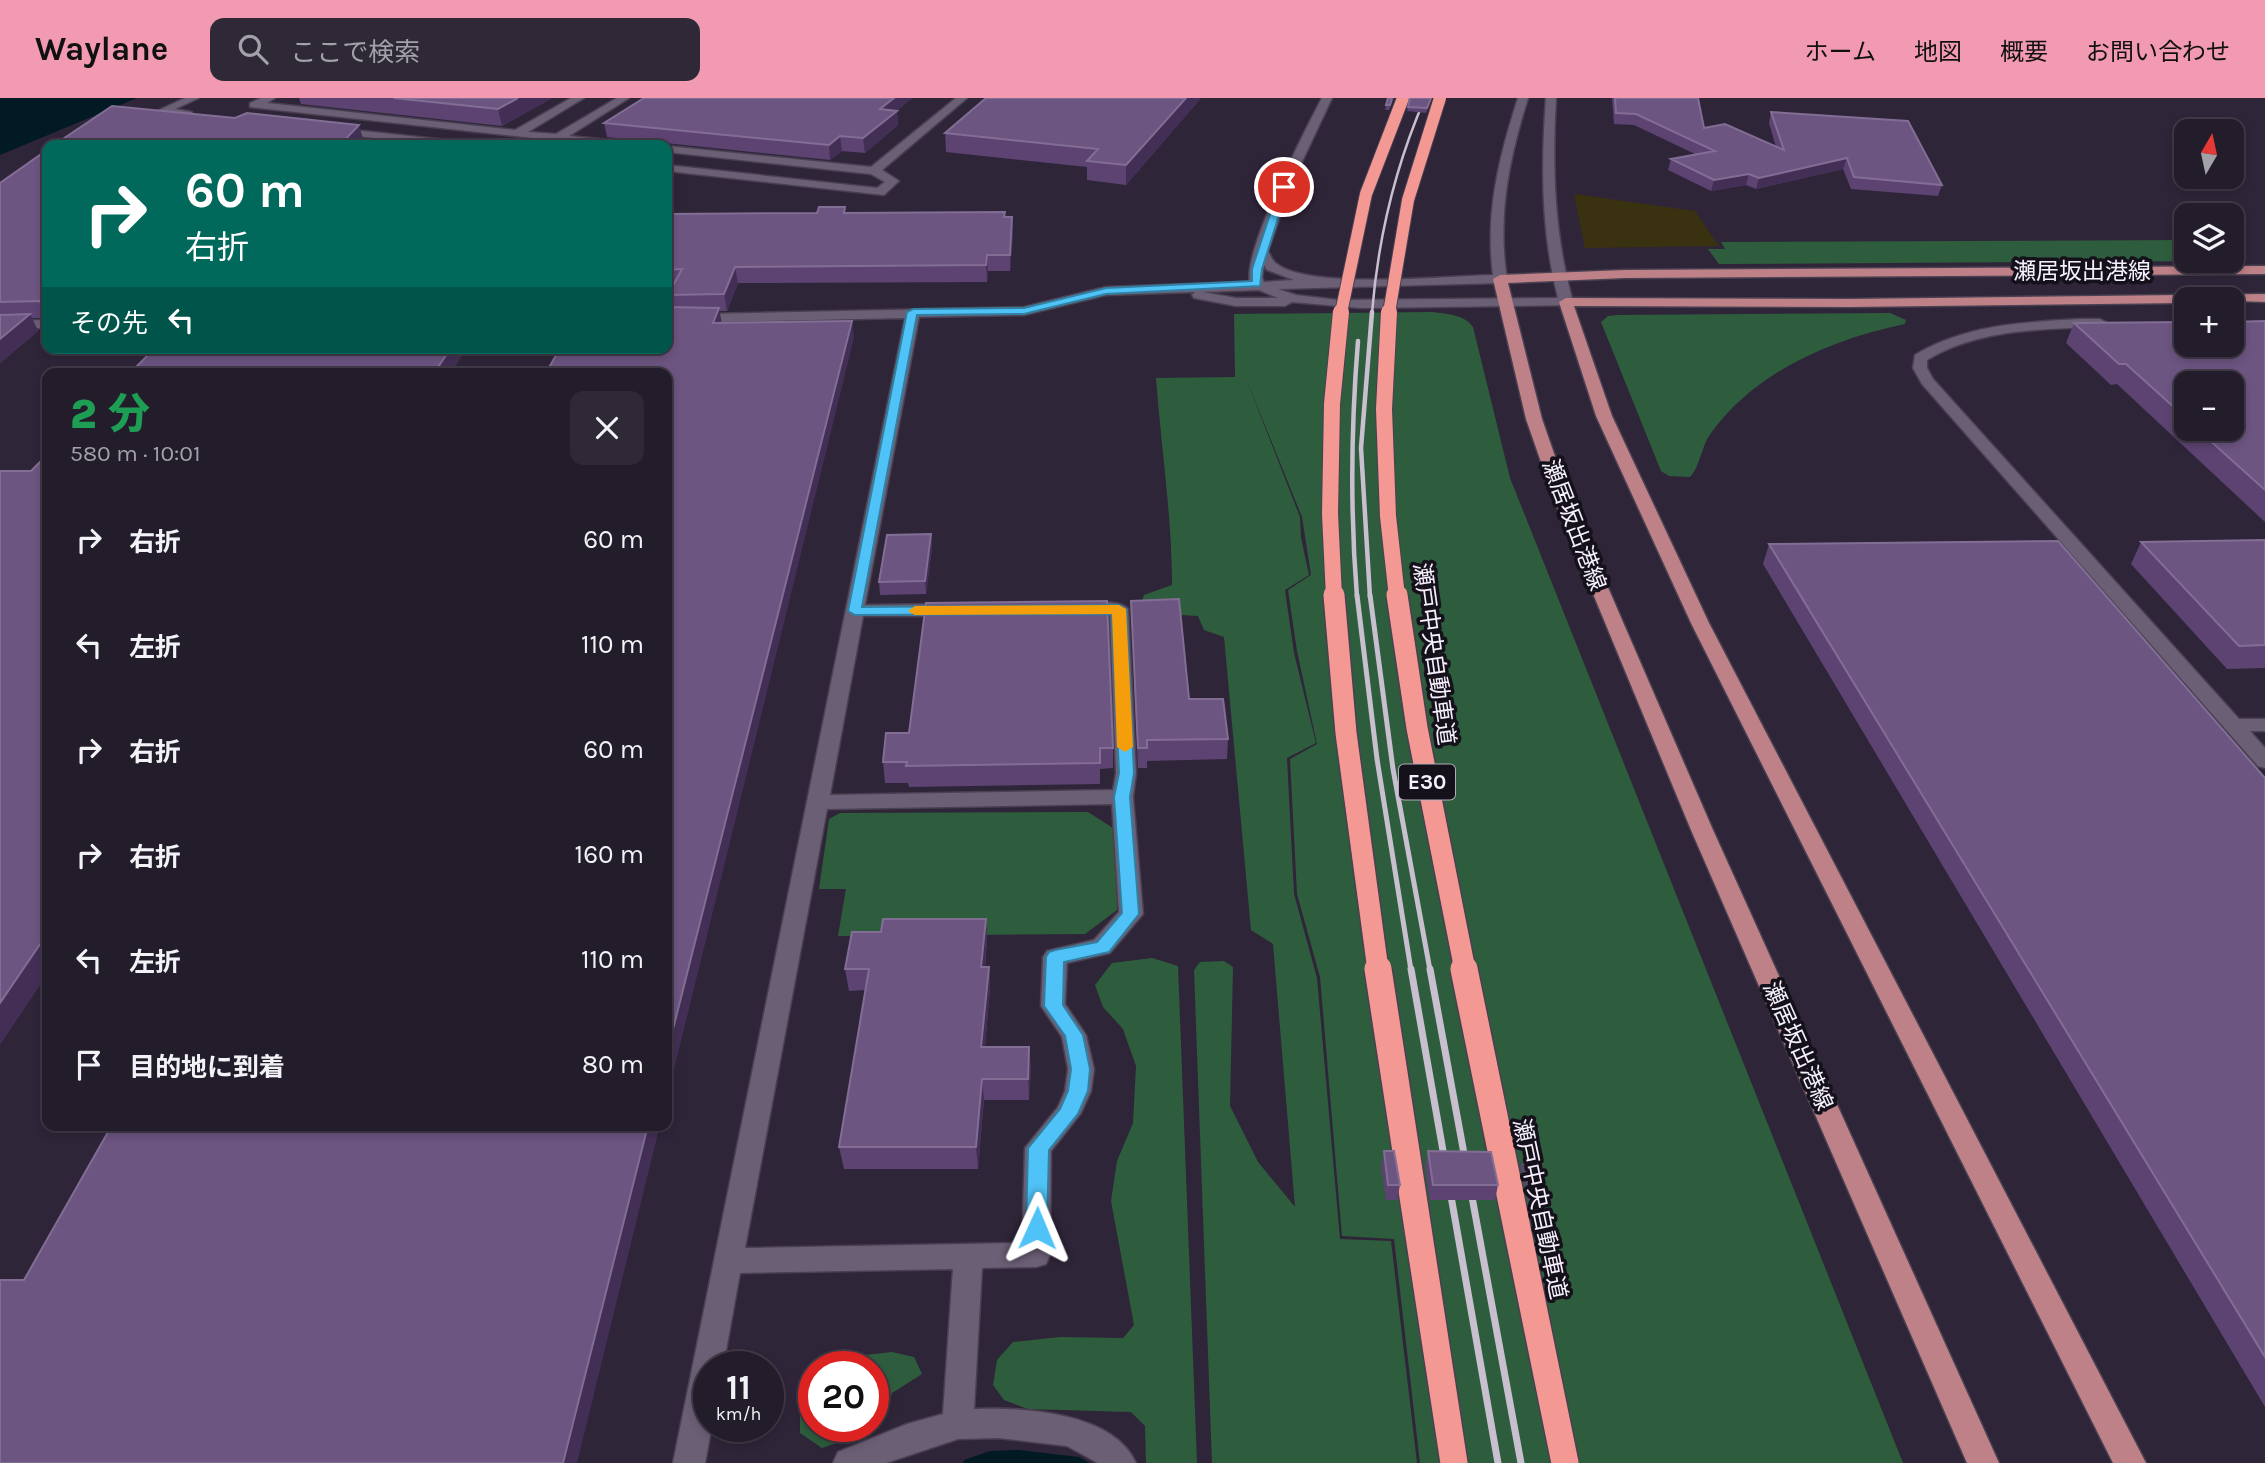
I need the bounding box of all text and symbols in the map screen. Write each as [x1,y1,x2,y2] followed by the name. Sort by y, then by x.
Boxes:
[210,18,700,81] search box
[35,30,168,68] text: Waylane
[234,30,272,68] icon: search
[290,37,420,68] text: ここで検索
[1805,38,1876,66] text: ホーム
[1914,38,1962,66] text: 地図
[2000,38,2048,66] text: 概要
[2086,38,2230,66] text: お問い合わせ
[2174,119,2244,189] north arrow
[2174,119,2244,441] map controls
[1254,157,1314,217] pin
[185,162,305,219] text: 60 m
[70,168,161,259] icon: right
[1265,168,1303,206] icon: arrive
[2174,203,2244,273] button: layers
[185,229,249,266] text: 右折
[2013,258,2151,285] street label: 瀬居坂出港線
[2174,287,2244,357] button: +
[162,301,200,339] icon: left
[70,308,148,339] text: その先
[2174,371,2244,441] button: −
[70,389,150,439] text: 2 分
[570,391,644,465] button: close
[70,440,201,467] text: 580 m · 10:01
[1537,456,1611,594] street label: 瀬居坂出港線
[70,521,108,559] icon: right
[583,524,644,555] text: 60 m
[129,527,181,558] text: 右折
[1408,561,1460,747] street label: 瀬戸中央自動車道
[70,626,108,664] icon: left
[581,629,644,660] text: 110 m
[129,632,181,663] text: 左折
[70,731,108,769] icon: right
[583,734,644,765] text: 60 m
[129,737,181,768] text: 右折
[1399,764,1455,800] road number: E30
[70,836,108,874] icon: right
[575,839,644,870] text: 160 m
[129,842,181,873] text: 右折
[70,941,108,979] icon: left
[581,944,644,975] text: 110 m
[129,947,181,978] text: 左折
[1758,977,1838,1115] street label: 瀬居坂出港線
[70,1046,108,1084] icon: arrive
[582,1049,644,1080] text: 80 m
[129,1052,285,1083] text: 目的地に到着
[1508,1116,1572,1302] street label: 瀬戸中央自動車道
[1000,1191,1074,1265] position arrow
[798,1351,889,1442] speed limit sign: 20
[726,1367,751,1408] text: 11
[716,1403,761,1425] text: km/h

